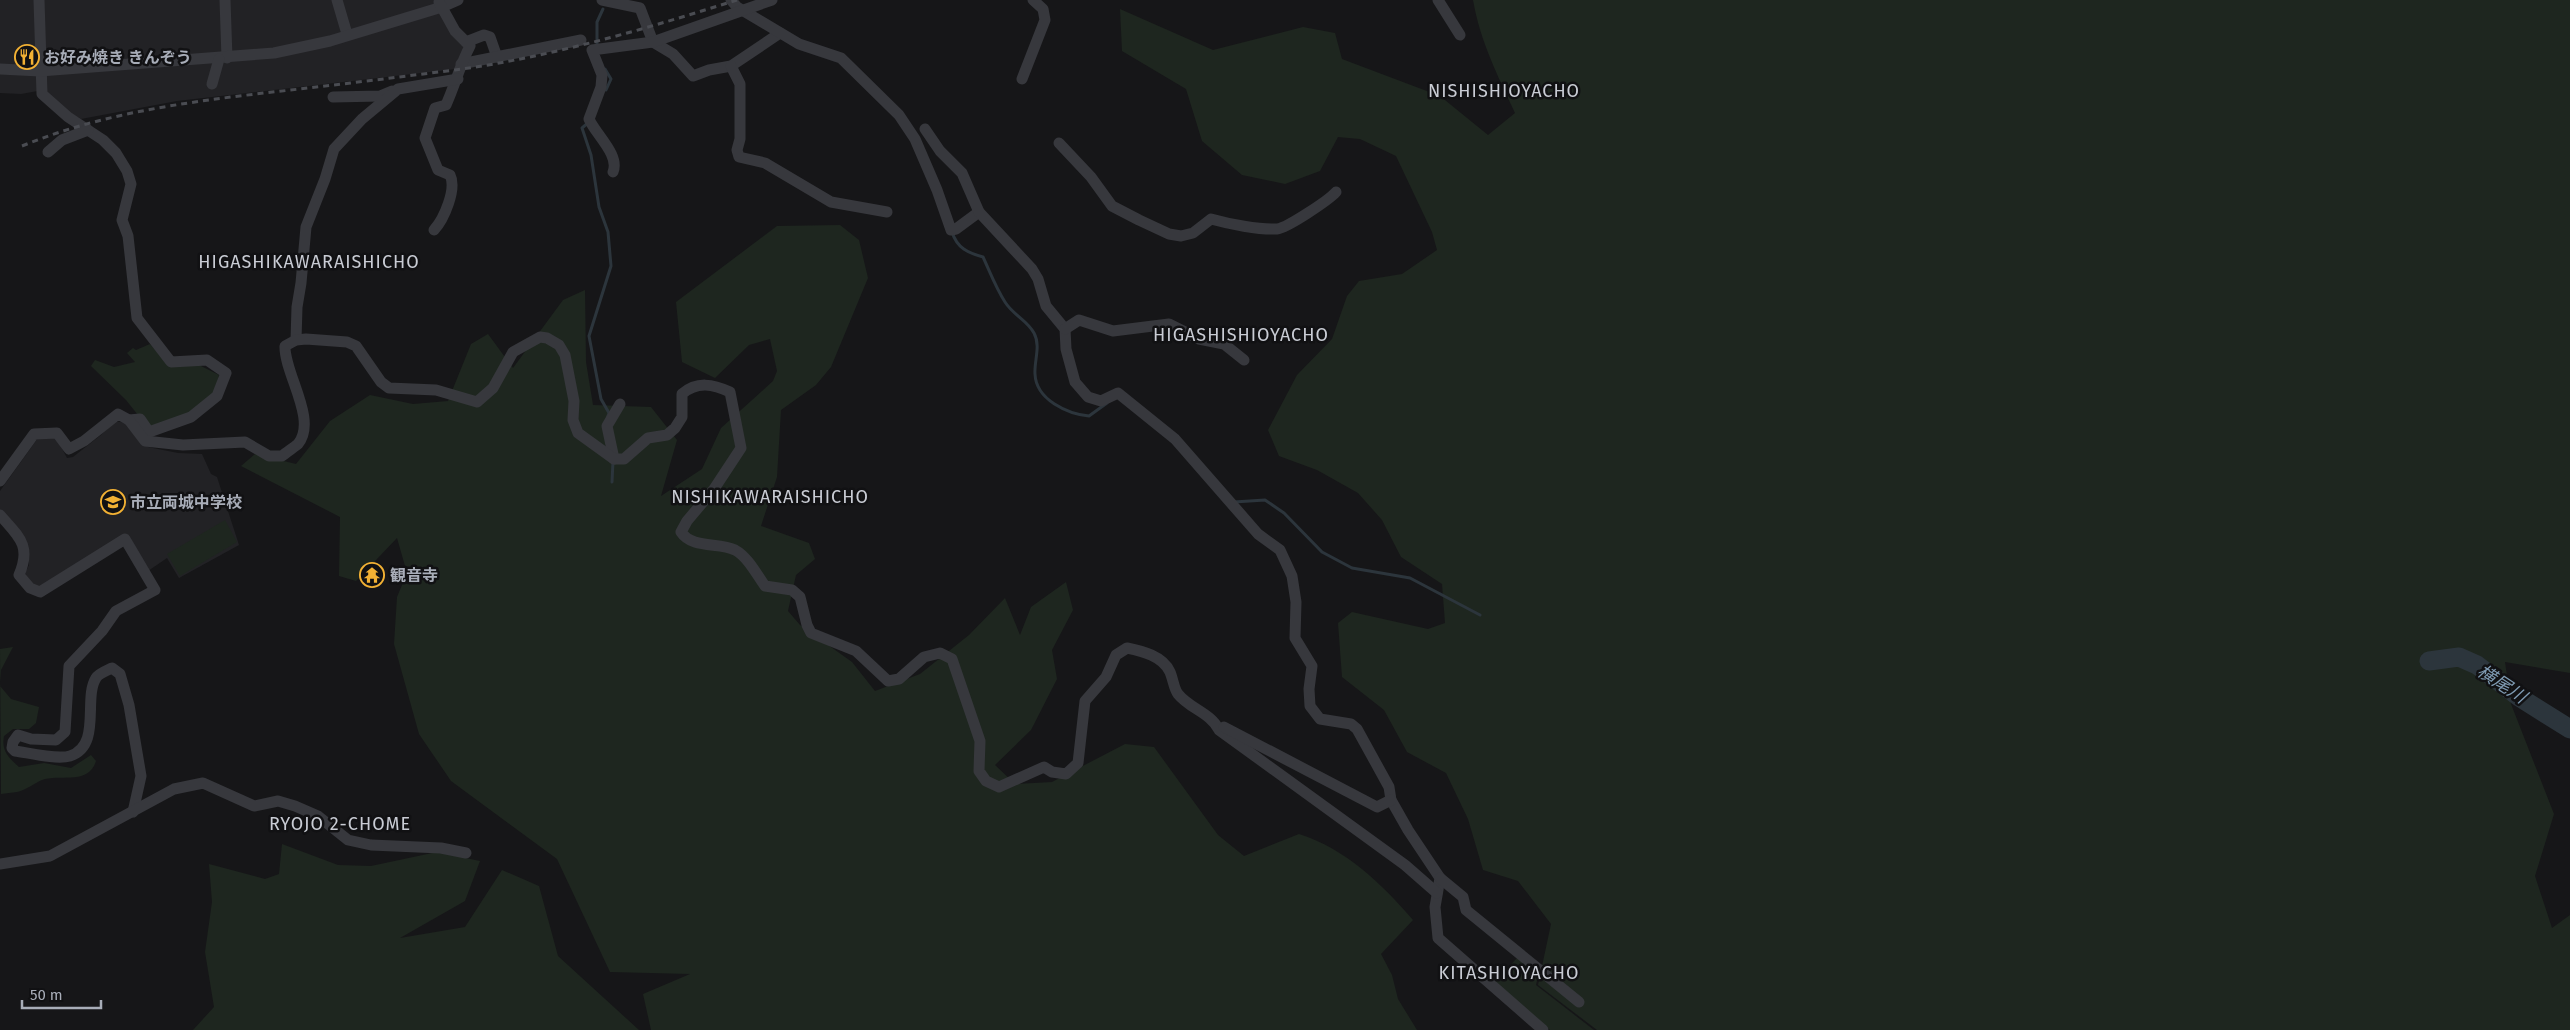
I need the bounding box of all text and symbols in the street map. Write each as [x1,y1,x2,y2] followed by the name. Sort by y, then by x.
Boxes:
[14,44,40,70] restaurant icon: お好み焼き きんぞう
[44,48,192,67] place label: お好み焼き きんぞう
[1428,80,1580,102] district label: NISHISHIOYACHO
[198,251,420,273] district label: HIGASHIKAWARAISHICHO
[1153,324,1329,346] district label: HIGASHISHIOYACHO
[671,486,869,508] district label: NISHIKAWARAISHICHO
[100,489,126,515] school or university icon: 市立両城中学校
[130,493,242,512] place label: 市立両城中学校
[359,562,385,588] temple icon: 観音寺
[390,566,438,585] place label: 観音寺
[2473,660,2532,709] water label: 横尾川
[269,813,411,835] district label: RYOJO 2-CHOME
[1439,962,1579,984] district label: KITASHIOYACHO
[22,978,101,1010] scale bar
[30,986,63,1004] text: 50 m

